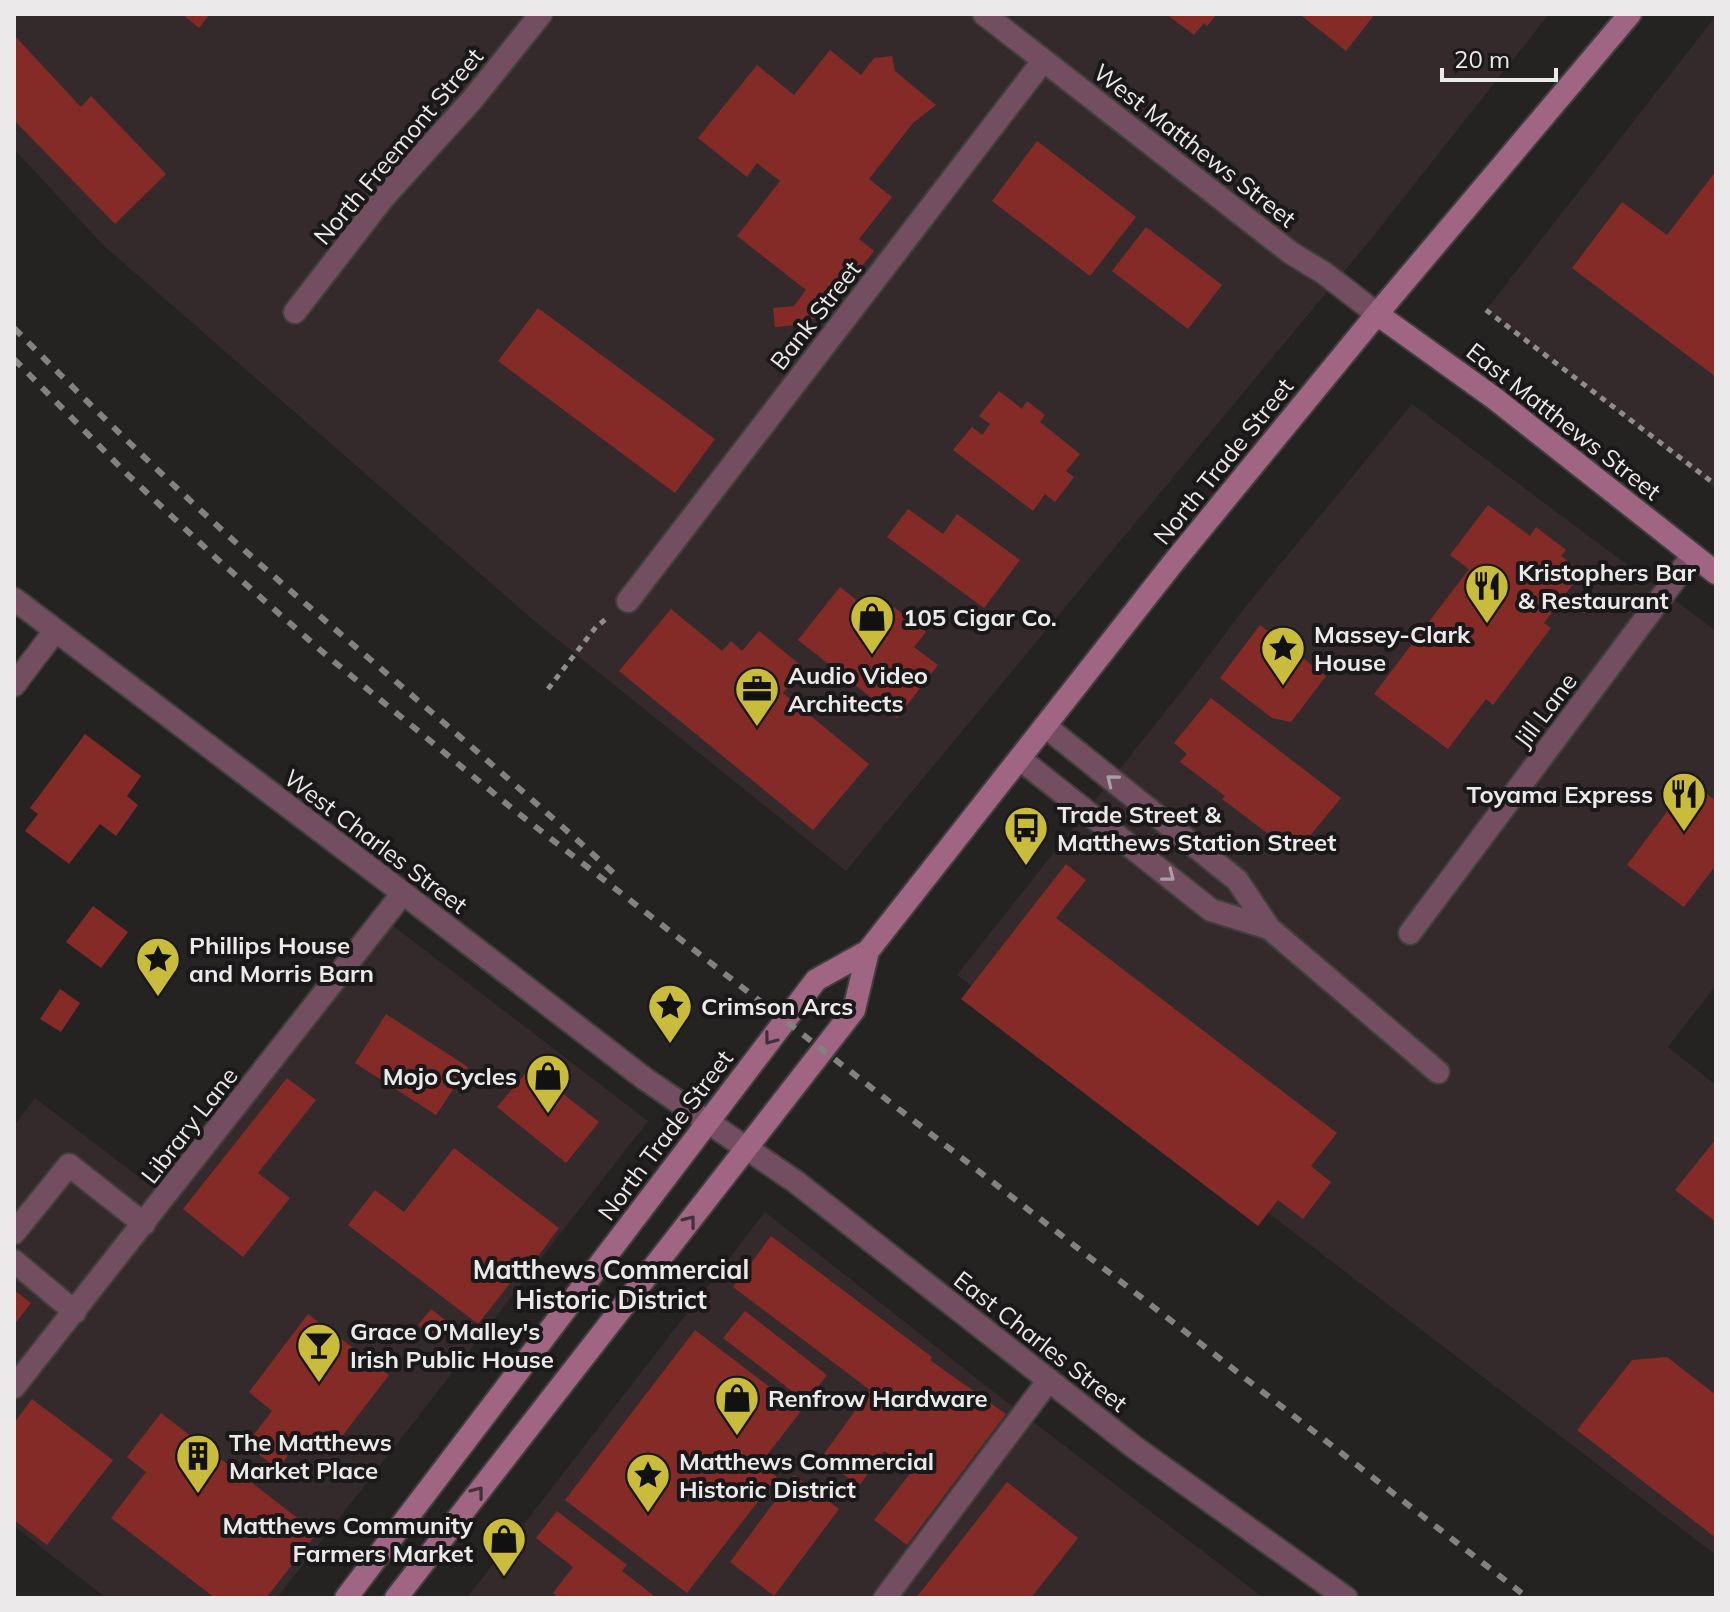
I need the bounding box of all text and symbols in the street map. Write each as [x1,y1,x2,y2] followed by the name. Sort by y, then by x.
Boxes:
[1442,32,1556,82] scale bar
[307,42,489,250] street label: North Freemont Street
[1454,44,1510,74] text: 20 m
[1088,57,1302,233] street label: West Matthews Street
[763,255,867,375] street label: Bank Street
[1461,336,1667,506] street label: East Matthews Street
[1147,372,1299,550] street label: North Trade Street
[1518,557,1697,615] place label: Kristophers Bar & Restaurant
[1463,562,1511,625] restaurant icon: Kristophers Bar & Restaurant
[848,593,896,656] shop icon: 105 Cigar Co.
[903,602,1057,632] place label: 105 Cigar Co.
[1314,619,1471,677] place label: Massey-Clark House
[1259,624,1307,687] place icon: Massey-Clark House
[788,660,928,718] place label: Audio Video Architects
[733,665,781,728] office icon: Audio Video Architects
[1507,667,1583,753] street label: Jill Lane
[278,762,474,920] street label: West Charles Street
[1660,770,1708,833] restaurant icon: Toyama Express
[1106,775,1121,789] one-way arrow
[1467,779,1653,809] place label: Toyama Express
[1057,799,1336,857] place label: Trade Street & Matthews Station Street
[1002,804,1050,867] bus stop icon: Trade Street & Matthews Station Street
[1160,867,1175,881] one-way arrow
[189,930,374,988] place label: Phillips House and Morris Barn
[134,935,182,998] place icon: Phillips House and Morris Barn
[646,982,694,1045] place icon: Crimson Arcs
[701,991,853,1021] place label: Crimson Arcs
[766,1030,780,1045] one-way arrow
[591,1044,739,1226] street label: North Trade Street
[524,1052,572,1115] shop icon: Mojo Cycles
[134,1061,244,1189] street label: Library Lane
[383,1061,517,1091] place label: Mojo Cycles
[680,1215,694,1230] one-way arrow
[473,1253,749,1316] district label: Matthews Commercial Historic District
[948,1264,1134,1418] street label: East Charles Street
[350,1316,554,1374] place label: Grace O'Malley's Irish Public House
[295,1321,343,1384] bar icon: Grace O'Malley's Irish Public House
[713,1374,761,1437] shop icon: Renfrow Hardware
[768,1383,988,1413] place label: Renfrow Hardware
[229,1427,392,1485] place label: The Matthews Market Place
[174,1432,222,1495] building icon: The Matthews Market Place
[679,1446,934,1504] place label: Matthews Commercial Historic District
[624,1451,672,1514] place icon: Matthews Commercial Historic District
[469,1486,483,1501] one-way arrow
[222,1510,474,1568] place label: Matthews Community Farmers Market
[480,1515,528,1578] shop icon: Matthews Community Farmers Market

